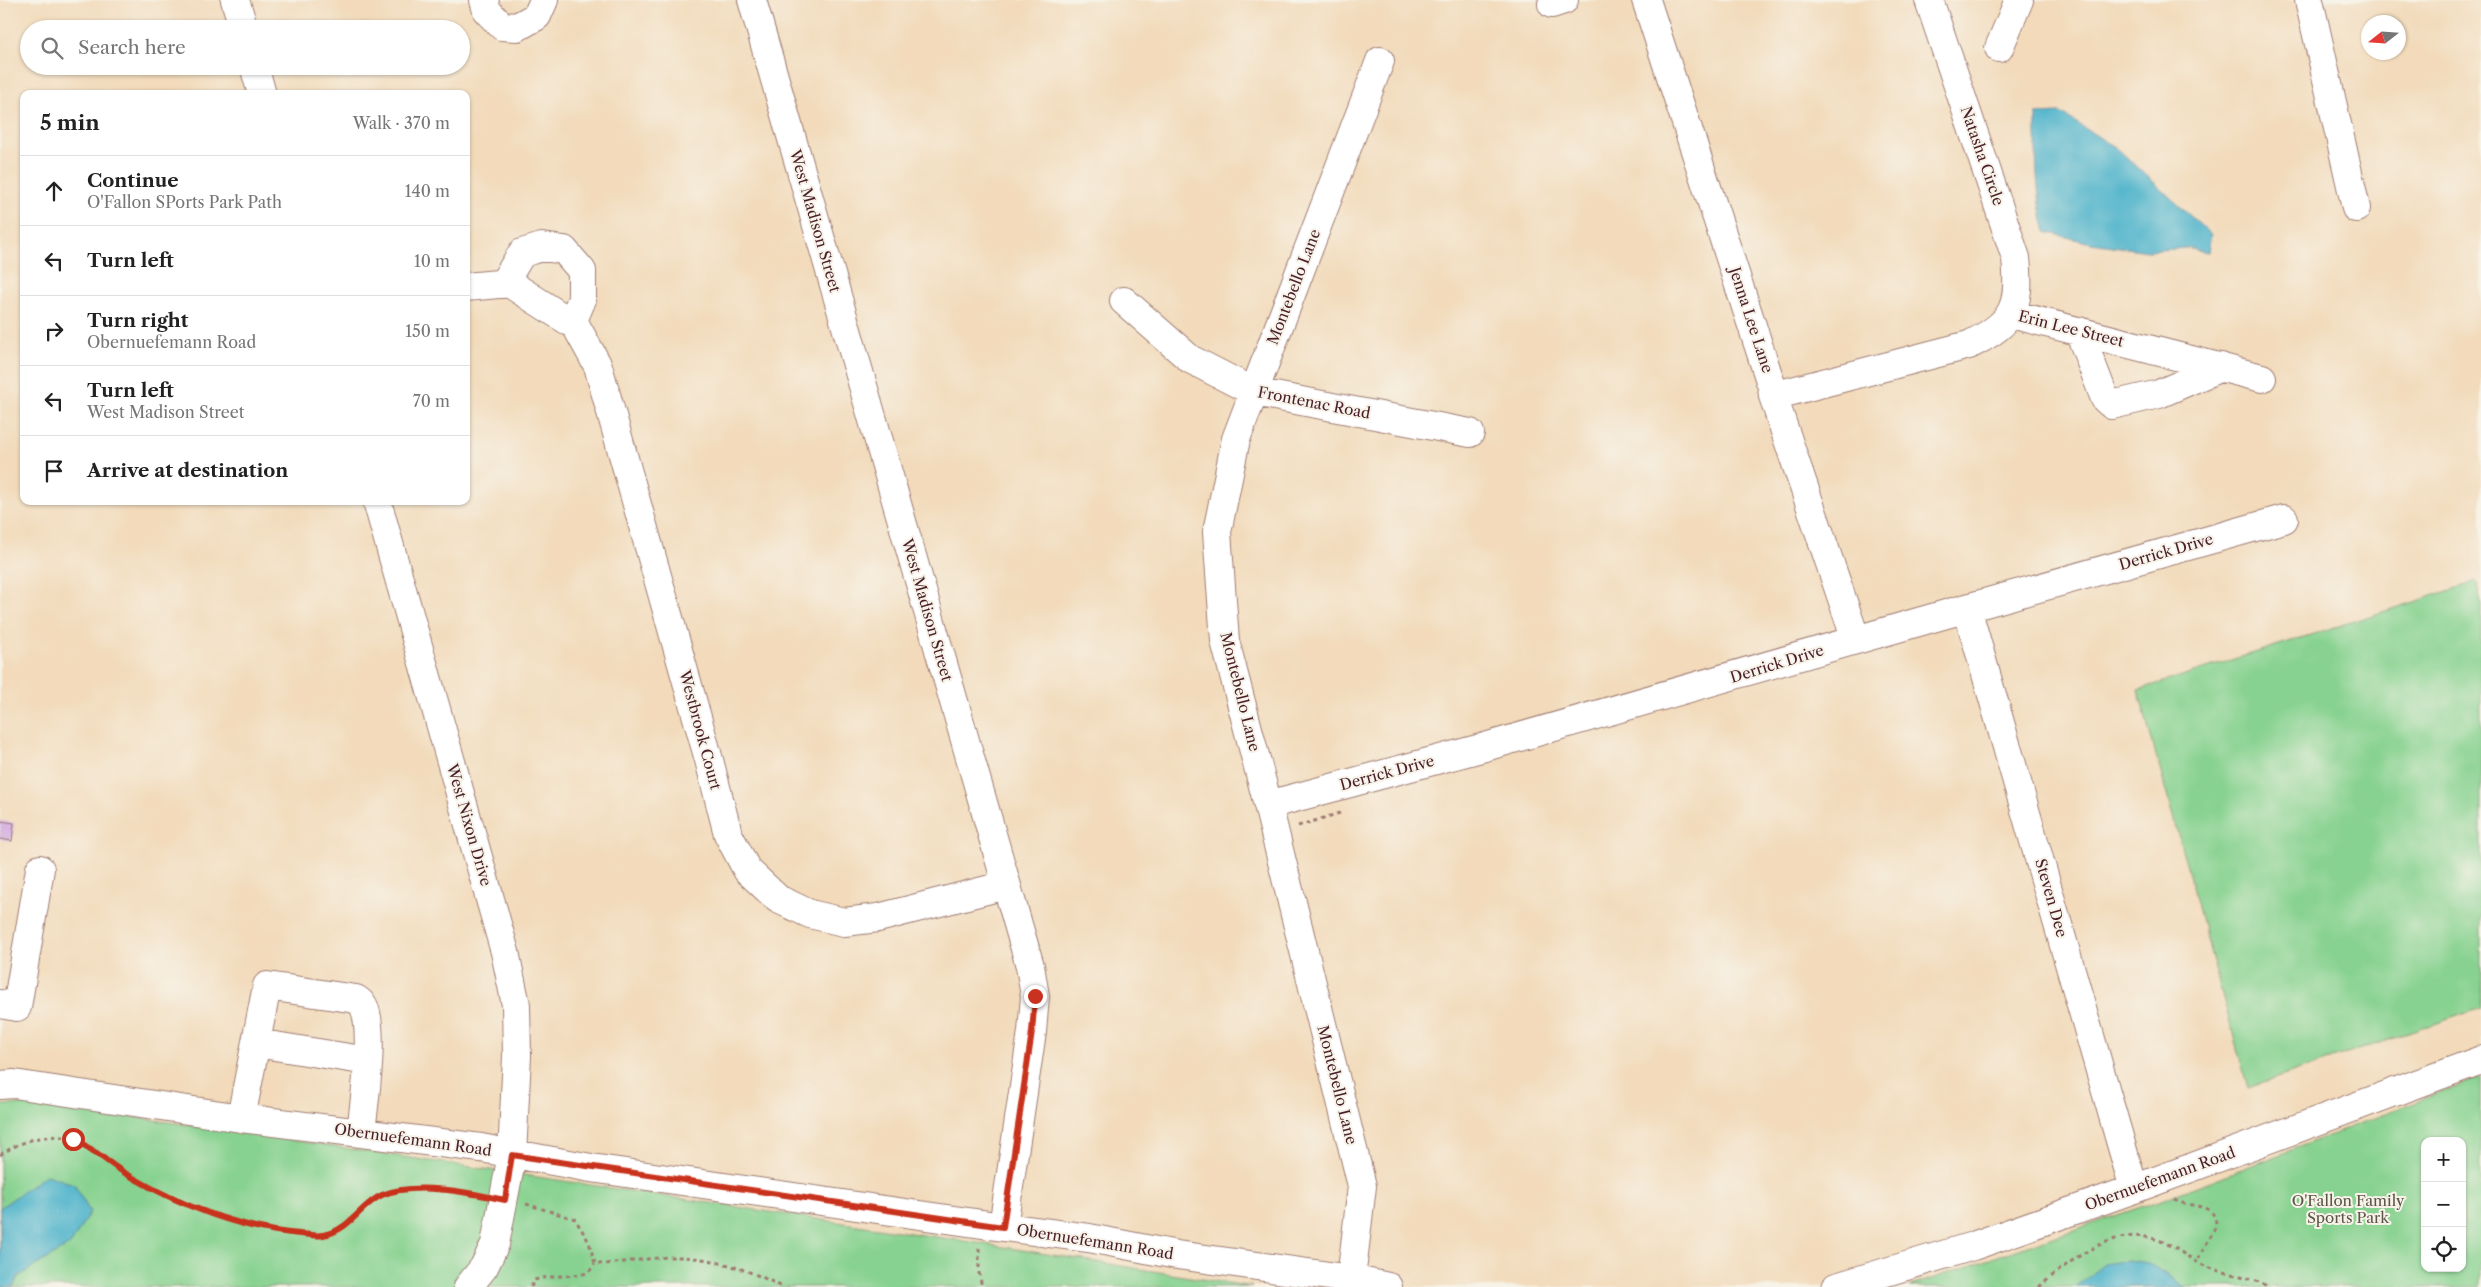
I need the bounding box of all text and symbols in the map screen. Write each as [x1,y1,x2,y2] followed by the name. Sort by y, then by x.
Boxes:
[2361,15,2406,60] north arrow
[20,20,470,75] search box
[38,34,66,62] icon: search
[78,36,186,59] text: Search here
[1957,104,2008,208] street label: Natasha Circle
[40,110,100,135] text: 5 min
[353,113,450,133] text: Walk · 370 m
[786,146,845,295] street label: West Madison Street
[87,169,179,192] text: Continue
[40,177,68,205] icon: ahead
[405,181,450,201] text: 140 m
[87,192,282,212] text: O'Fallon SPorts Park Path
[1263,226,1324,347] street label: Montebello Lane
[40,247,68,275] icon: left
[87,249,174,272] text: Turn left
[414,251,450,271] text: 10 m
[1725,263,1778,375] street label: Jenna Lee Lane
[2017,306,2126,351] street label: Erin Lee Street
[87,309,188,332] text: Turn right
[40,317,68,345] icon: right
[405,321,450,341] text: 150 m
[87,332,256,352] text: Obernuefemann Road
[87,379,174,402] text: Turn left
[1256,382,1372,423] street label: Frontenac Road
[40,387,68,415] icon: left
[413,391,450,411] text: 70 m
[87,402,244,422] text: West Madison Street
[40,457,68,485] icon: arrive
[87,459,288,482] text: Arrive at destination
[2117,529,2215,574] street label: Derrick Drive
[898,535,957,684] street label: West Madison Street
[1216,630,1264,753] street label: Montebello Lane
[1728,640,1826,687] street label: Derrick Drive
[675,667,726,792] street label: Westbrook Court
[1338,751,1436,794] street label: Derrick Drive
[443,761,496,888] street label: West Nixon Drive
[2031,856,2072,939] street label: Steven Dee
[1024,985,1047,1008] route end
[1313,1023,1361,1146] street label: Montebello Lane
[333,1119,493,1160] street label: Obernuefemann Road
[62,1128,85,1151] route start
[2421,1137,2466,1272] map controls
[2421,1137,2466,1182] button: +
[2082,1142,2238,1215] street label: Obernuefemann Road
[2421,1182,2466,1227] button: −
[2292,1191,2405,1227] park label: O'Fallon Family Sports Park
[1015,1220,1175,1263] street label: Obernuefemann Road
[2421,1227,2466,1272] button: locate

